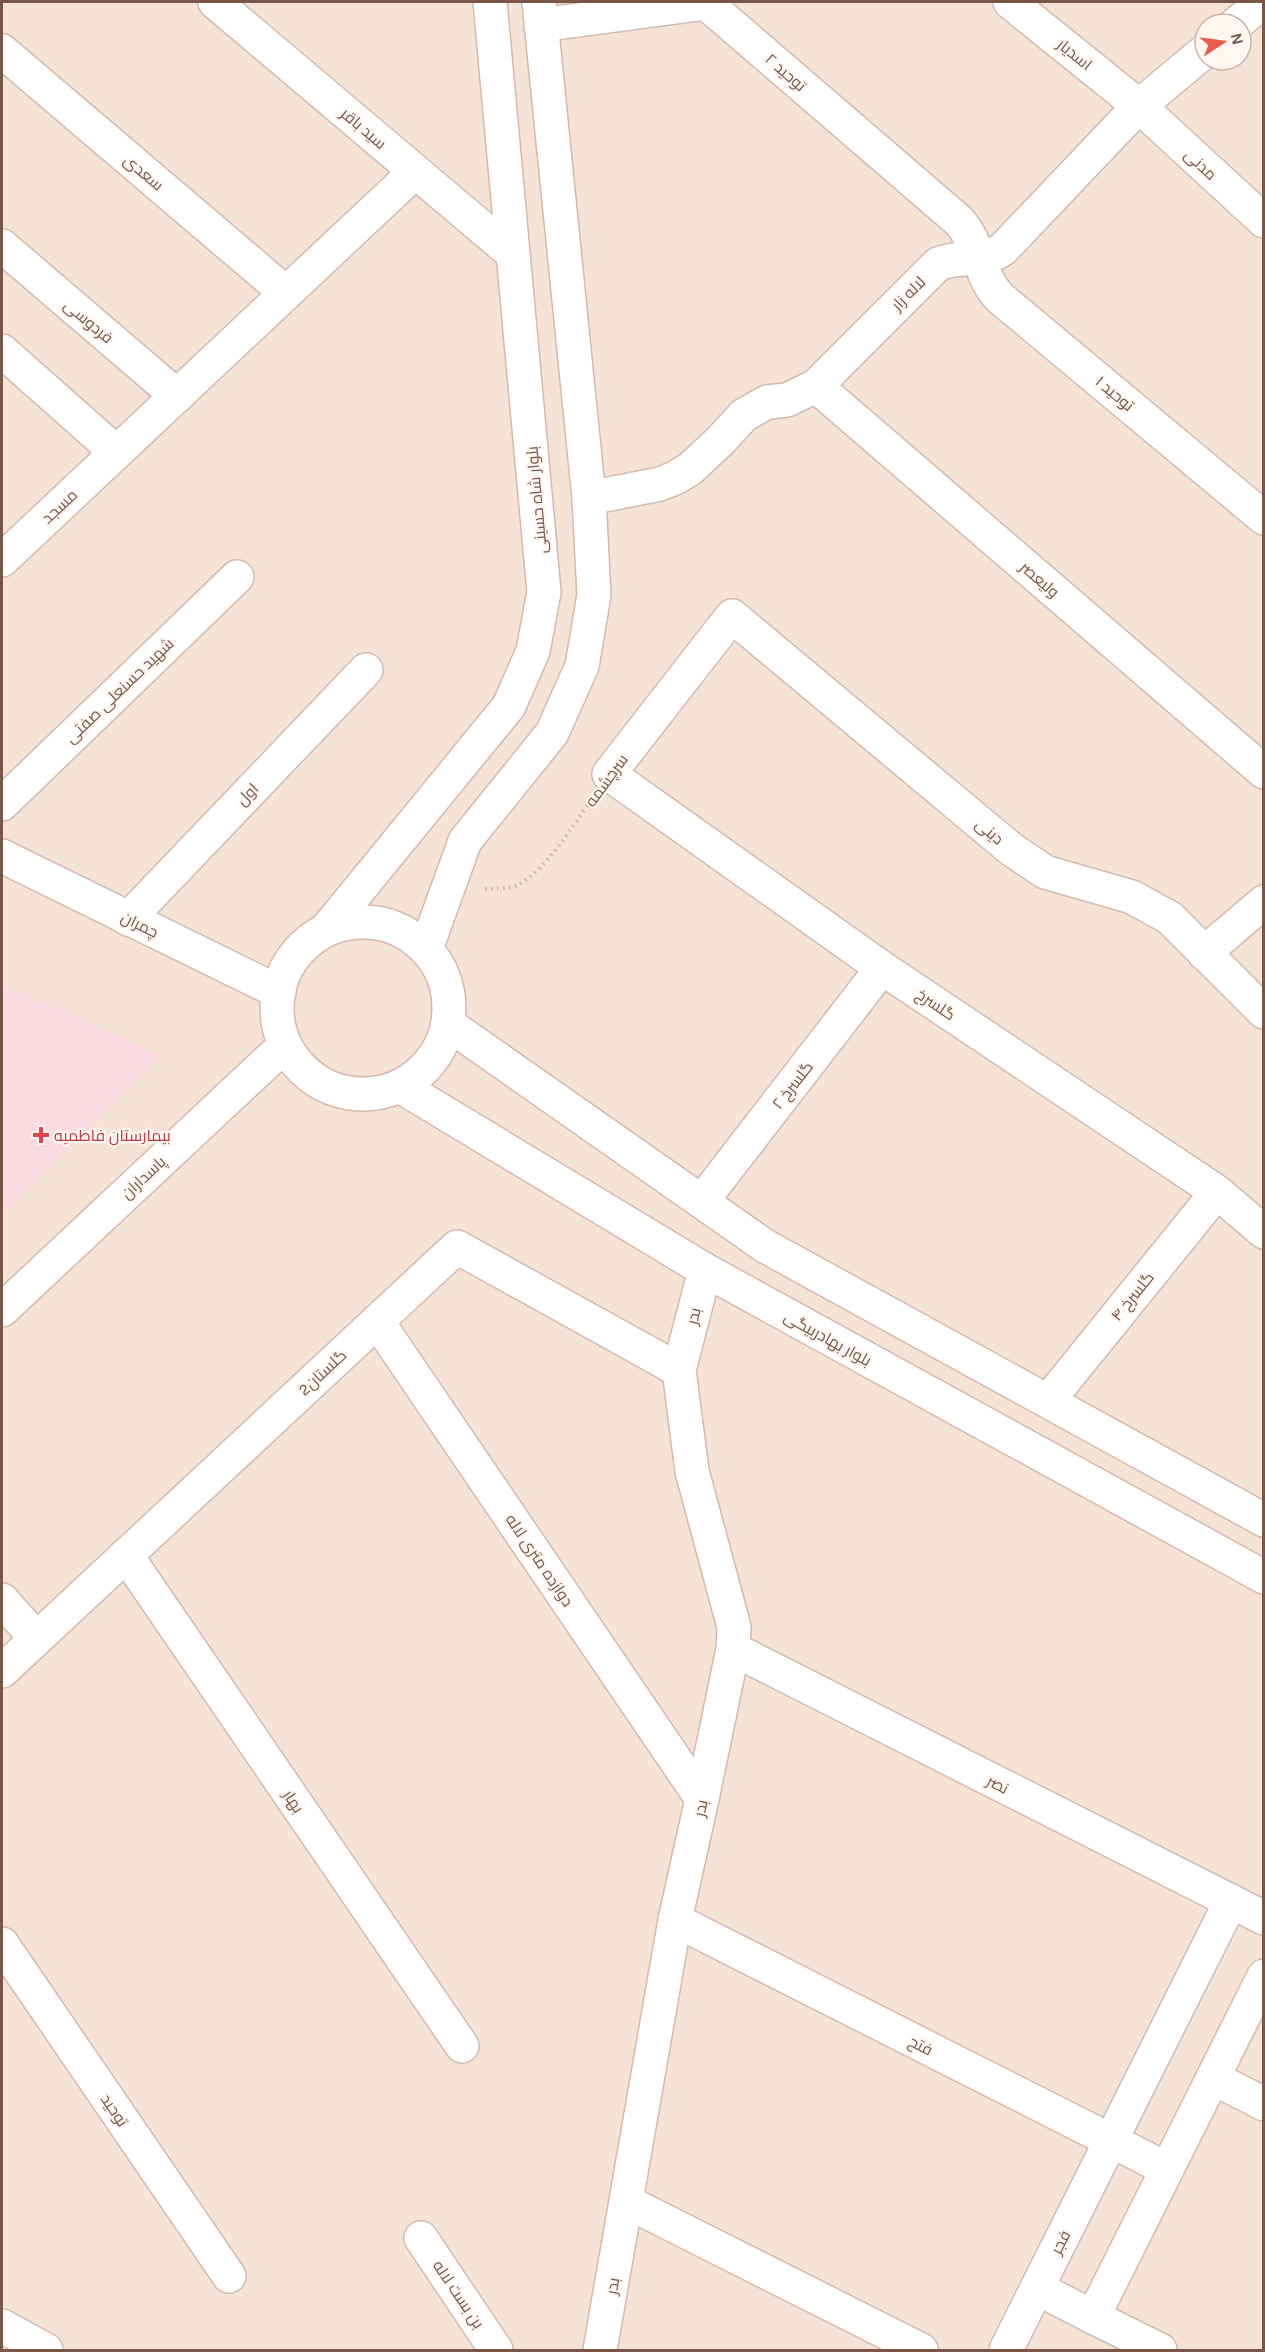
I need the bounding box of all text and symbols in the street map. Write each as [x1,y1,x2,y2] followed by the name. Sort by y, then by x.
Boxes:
[1193,12,1253,72] north arrow
[1227,31,1248,46] text: N
[1053,34,1096,74] street label: اسدیار
[761,49,811,96] street label: توحید ۲
[336,103,390,153] street label: سید باقر
[1180,145,1221,185] street label: مدنی
[119,150,168,195] street label: سعدی
[887,272,929,315] street label: لاله زار
[60,295,117,348] street label: فردوسی
[1092,372,1138,415] street label: توحید ۱
[522,445,552,555] street label: بلوار شاه حسینی
[37,485,81,528] street label: مسجد
[1015,556,1063,602] street label: ولیعصر
[61,634,178,748] street label: شهید حسنعلی صفتی
[581,750,633,812] street label: سرچشمه
[232,779,263,810] street label: اول
[971,814,1008,849] street label: دینی
[117,907,162,943] street label: چمران
[911,984,959,1026] street label: گلسرخ
[768,1058,819,1114] street label: گلسرخ ۲
[32,1126,50,1144] marker: بیمارستان فاطمیه
[54,1126,171,1146] place label: بیمارستان فاطمیه
[117,1151,172,1204] street label: پاسداران
[1107,1268,1159,1326] street label: گلسرخ ۴
[682,1306,705,1328] street label: بدر
[780,1307,875,1371] street label: بلوار بهادربیگی
[294,1345,351,1400] street label: گلستان2
[501,1510,578,1611] street label: دوازده متری لاله
[983,1770,1012,1798] street label: نصر
[278,1785,308,1817] street label: بهار
[689,1798,712,1820] street label: بدر
[905,2031,936,2061] street label: فتح
[97,2090,133,2131] street label: توحید
[1046,2227,1074,2258] street label: فجر
[428,2257,488,2333] street label: بن بست لاله
[601,2276,623,2297] street label: بدر

